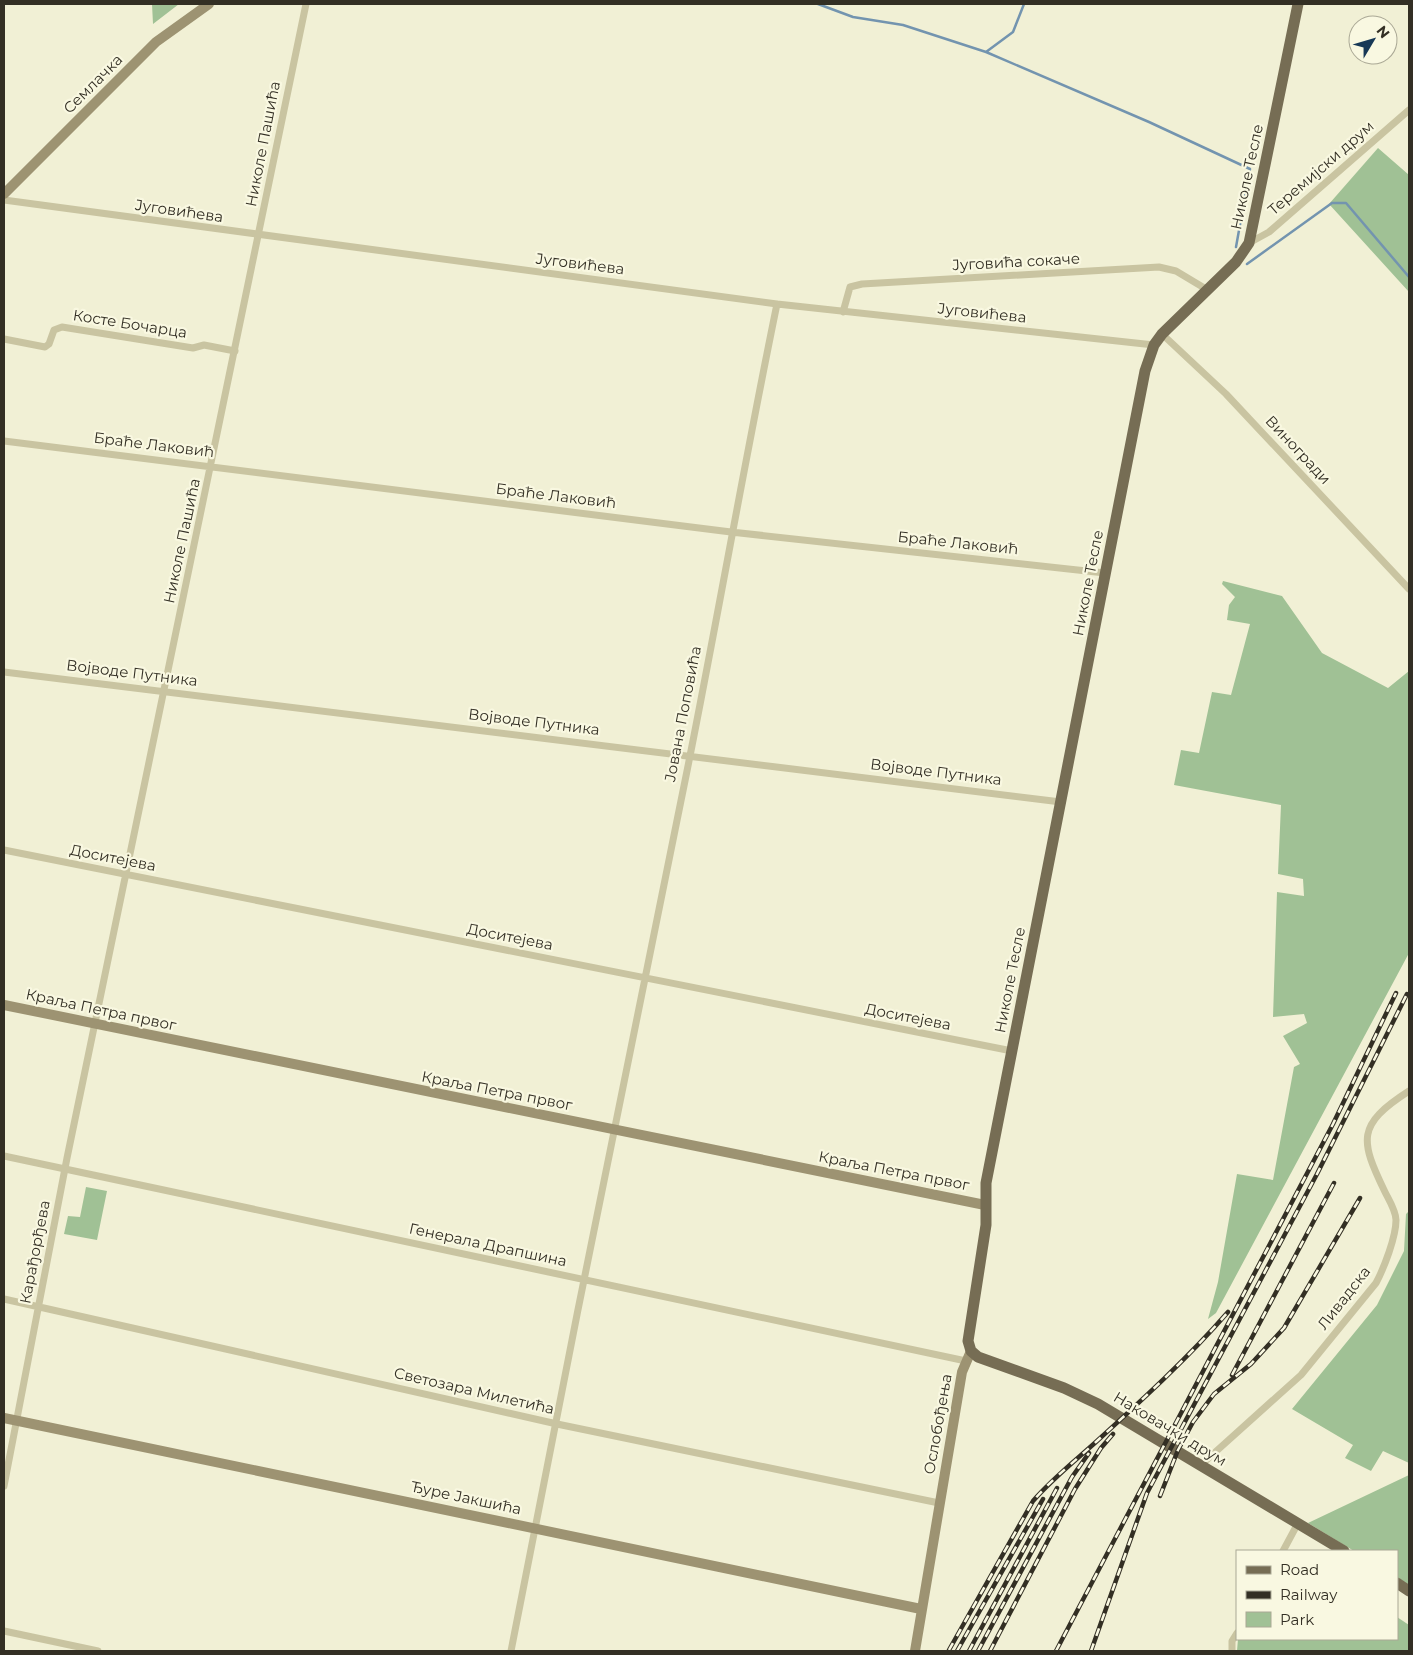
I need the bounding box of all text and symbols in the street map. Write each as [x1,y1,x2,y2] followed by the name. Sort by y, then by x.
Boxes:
[1348,15,1398,65] north arrow
[1373,22,1394,42] text: N
[59,50,126,117] street label: Семлачка
[241,80,284,208] street label: Николе Пашића
[1264,116,1378,219] street label: Теремијски друм
[1226,122,1267,231] street label: Николе Тесле
[134,195,225,226] street label: Југовићева
[535,249,625,278] street label: Југовићева
[951,249,1080,274] street label: Југовића сокаче
[937,298,1027,327] street label: Југовићева
[72,305,189,342] street label: Косте Бочарца
[1262,411,1335,488] street label: Виногради
[93,428,215,461] street label: Браће Лаковић
[159,477,204,605] street label: Николе Пашића
[495,479,617,512] street label: Браће Лаковић
[897,527,1019,558] street label: Браће Лаковић
[1068,528,1107,637] street label: Николе Тесле
[660,644,705,783] street label: Јована Поповића
[65,655,199,690] street label: Војводе Путника
[467,704,601,739] street label: Војводе Путника
[869,754,1003,789] street label: Војводе Путника
[69,840,158,875] street label: Доситејева
[466,919,555,954] street label: Доситејева
[990,925,1029,1034] street label: Николе Тесле
[24,984,179,1035] street label: Краља Петра првог
[864,999,953,1034] street label: Доситејева
[420,1067,575,1115] street label: Краља Петра првог
[817,1147,972,1195] street label: Краља Петра првог
[15,1199,54,1305] street label: Карађорђева
[408,1219,569,1271] street label: Генерала Драпшина
[1313,1262,1374,1333] street label: Ливадска
[392,1363,556,1418] street label: Светозара Милетића
[919,1372,956,1476] street label: Ослобођења
[1110,1387,1230,1470] street label: Наковачки друм
[409,1477,523,1519] street label: Ђуре Јакшића
[1236,1550,1398,1640] legend
[1280,1560,1319,1579] text: Road
[1280,1585,1338,1604] text: Railway
[1280,1610,1314,1629] text: Park

